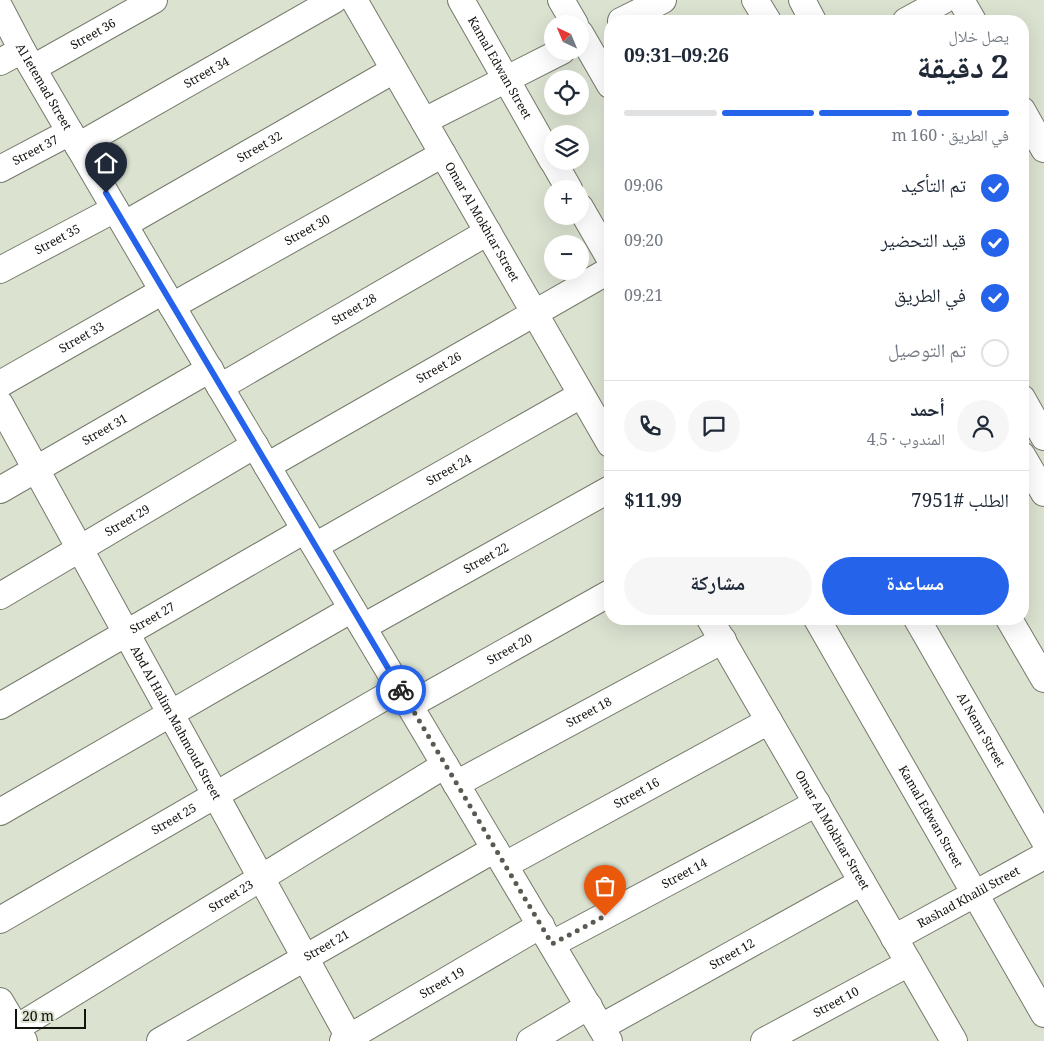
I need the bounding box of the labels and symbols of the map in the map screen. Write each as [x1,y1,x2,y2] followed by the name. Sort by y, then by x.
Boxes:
[461,13,536,124] street label: Kamal Edwan Street
[67,14,121,57] street label: Street 36
[544,15,589,60] north arrow
[8,40,76,135] street label: Al Ietemad Street
[181,52,234,95] street label: Street 34
[234,127,287,170] street label: Street 32
[9,131,63,173] street label: Street 37
[85,142,127,193] pin
[438,158,524,287] street label: Omar Al Mokhtar Street
[281,210,335,253] street label: Street 30
[31,220,85,262] street label: Street 35
[328,289,382,332] street label: Street 28
[56,317,109,360] street label: Street 33
[413,348,467,390] street label: Street 26
[79,409,132,452] street label: Street 31
[423,450,477,493] street label: Street 24
[101,500,155,544] street label: Street 29
[460,538,514,581] street label: Street 22
[126,598,180,641] street label: Street 27
[483,629,537,672] street label: Street 20
[123,642,225,805] street label: Abd Al Halim Mahmoud Street
[376,665,426,715] courier
[950,689,1009,772] street label: Al Nemr Street
[563,692,617,735] street label: Street 18
[891,762,967,873] street label: Kamal Edwan Street
[788,767,874,895] street label: Omar Al Mokhtar Street
[611,773,664,816] street label: Street 16
[148,799,201,842] street label: Street 25
[658,854,712,896] street label: Street 14
[914,862,1025,935] street label: Rashad Khalil Street
[584,865,626,916] pin
[205,876,259,919] street label: Street 23
[301,925,354,968] street label: Street 21
[706,934,760,977] street label: Street 12
[416,963,470,1006] street label: Street 19
[810,982,864,1024] street label: Street 10
[15,1006,86,1029] scale bar

